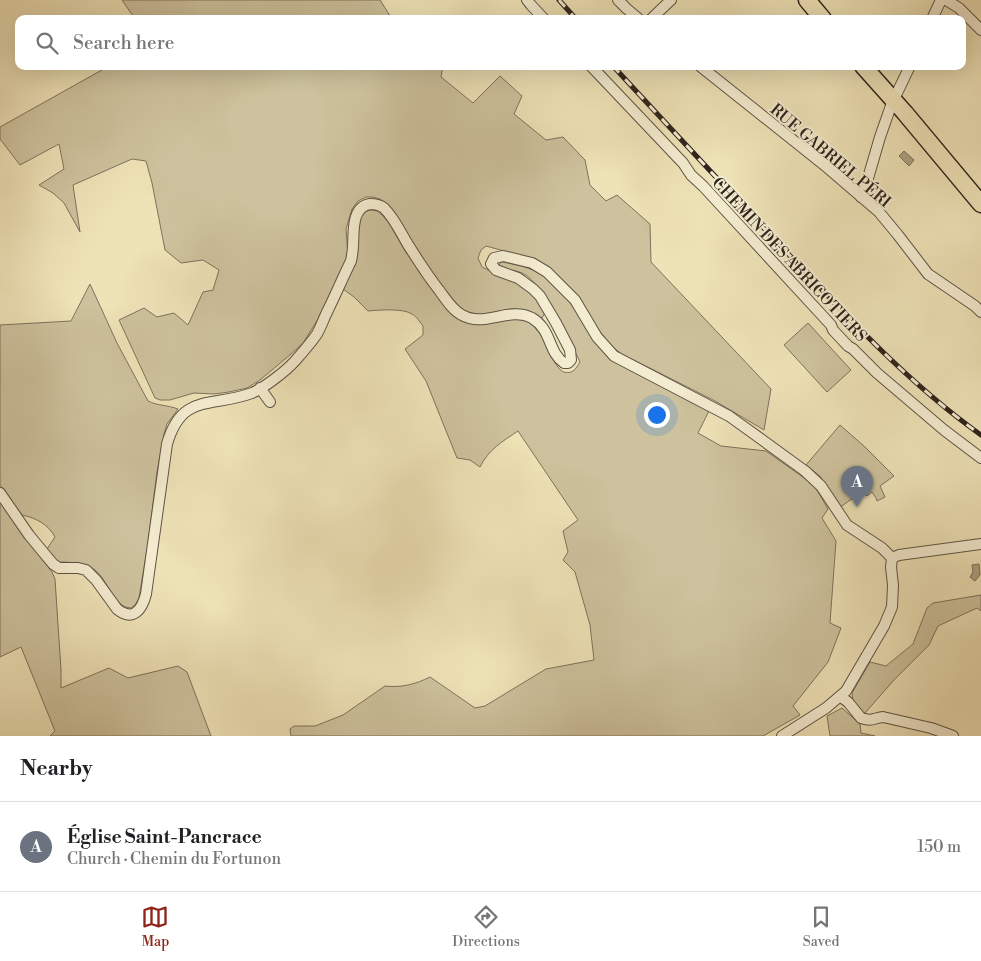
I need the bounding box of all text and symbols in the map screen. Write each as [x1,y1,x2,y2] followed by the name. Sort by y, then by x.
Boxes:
[15,15,966,70] search box
[33,29,61,57] icon: search
[73,31,174,55] text: Search here
[766,98,896,212] street label: RUE GABRIEL PÉRI
[708,173,871,346] street label: CHEMIN DES ABRICOTIERS
[644,402,670,428] your location
[841,466,873,507] pin: A
[20,756,93,782] text: Nearby
[67,825,262,849] text: Église Saint-Pancrace
[30,837,42,857] text: A
[917,837,961,857] text: 150 m
[67,849,281,869] text: Church · Chemin du Fortunon
[141,903,169,951] tab: Map
[452,903,520,951] tab: Directions
[803,903,840,951] tab: Saved

